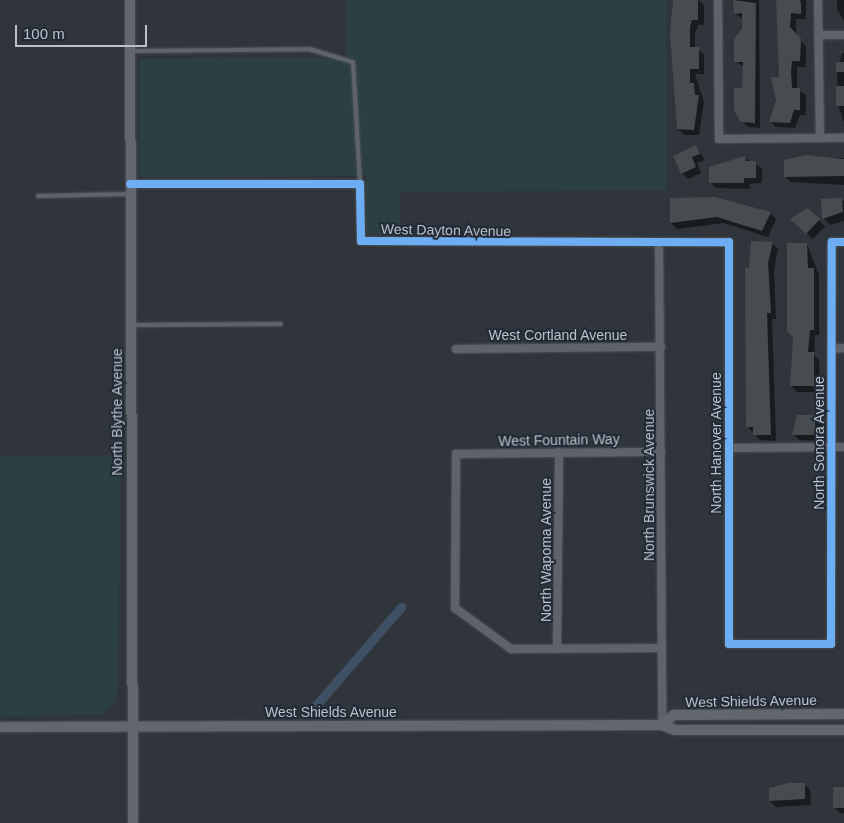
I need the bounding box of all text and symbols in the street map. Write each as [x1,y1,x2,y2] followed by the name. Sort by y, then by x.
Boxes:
[18,15,150,47] scale bar
[23,25,65,42] text: 100 m
[380,220,512,240] street label: West Dayton Avenue
[488,327,628,343] street label: West Cortland Avenue
[109,348,125,476] street label: North Blythe Avenue
[708,372,724,514] street label: North Hanover Avenue
[811,376,827,510] street label: North Sonora Avenue
[641,408,657,562] street label: North Brunswick Avenue
[498,431,620,449] street label: West Fountain Way
[538,478,554,622] street label: North Wapoma Avenue
[685,691,817,711] street label: West Shields Avenue
[265,704,397,720] street label: West Shields Avenue

